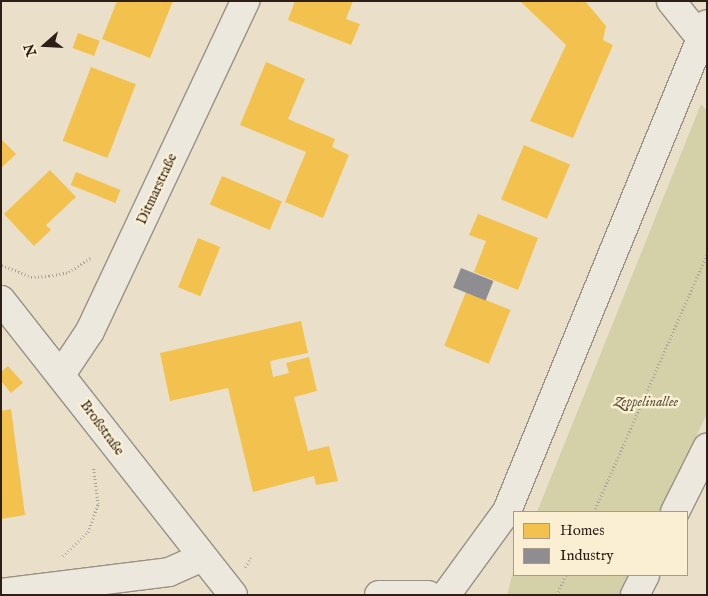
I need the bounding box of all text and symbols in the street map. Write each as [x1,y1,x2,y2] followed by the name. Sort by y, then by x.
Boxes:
[20,20,70,70] north arrow
[20,41,41,59] text: N
[133,151,181,227] street label: Ditmarstraße
[614,394,678,410] park label: Zeppelinallee
[76,397,128,459] street label: Broßstraße
[513,511,688,576] legend
[560,521,604,540] text: Homes
[560,546,614,565] text: Industry

